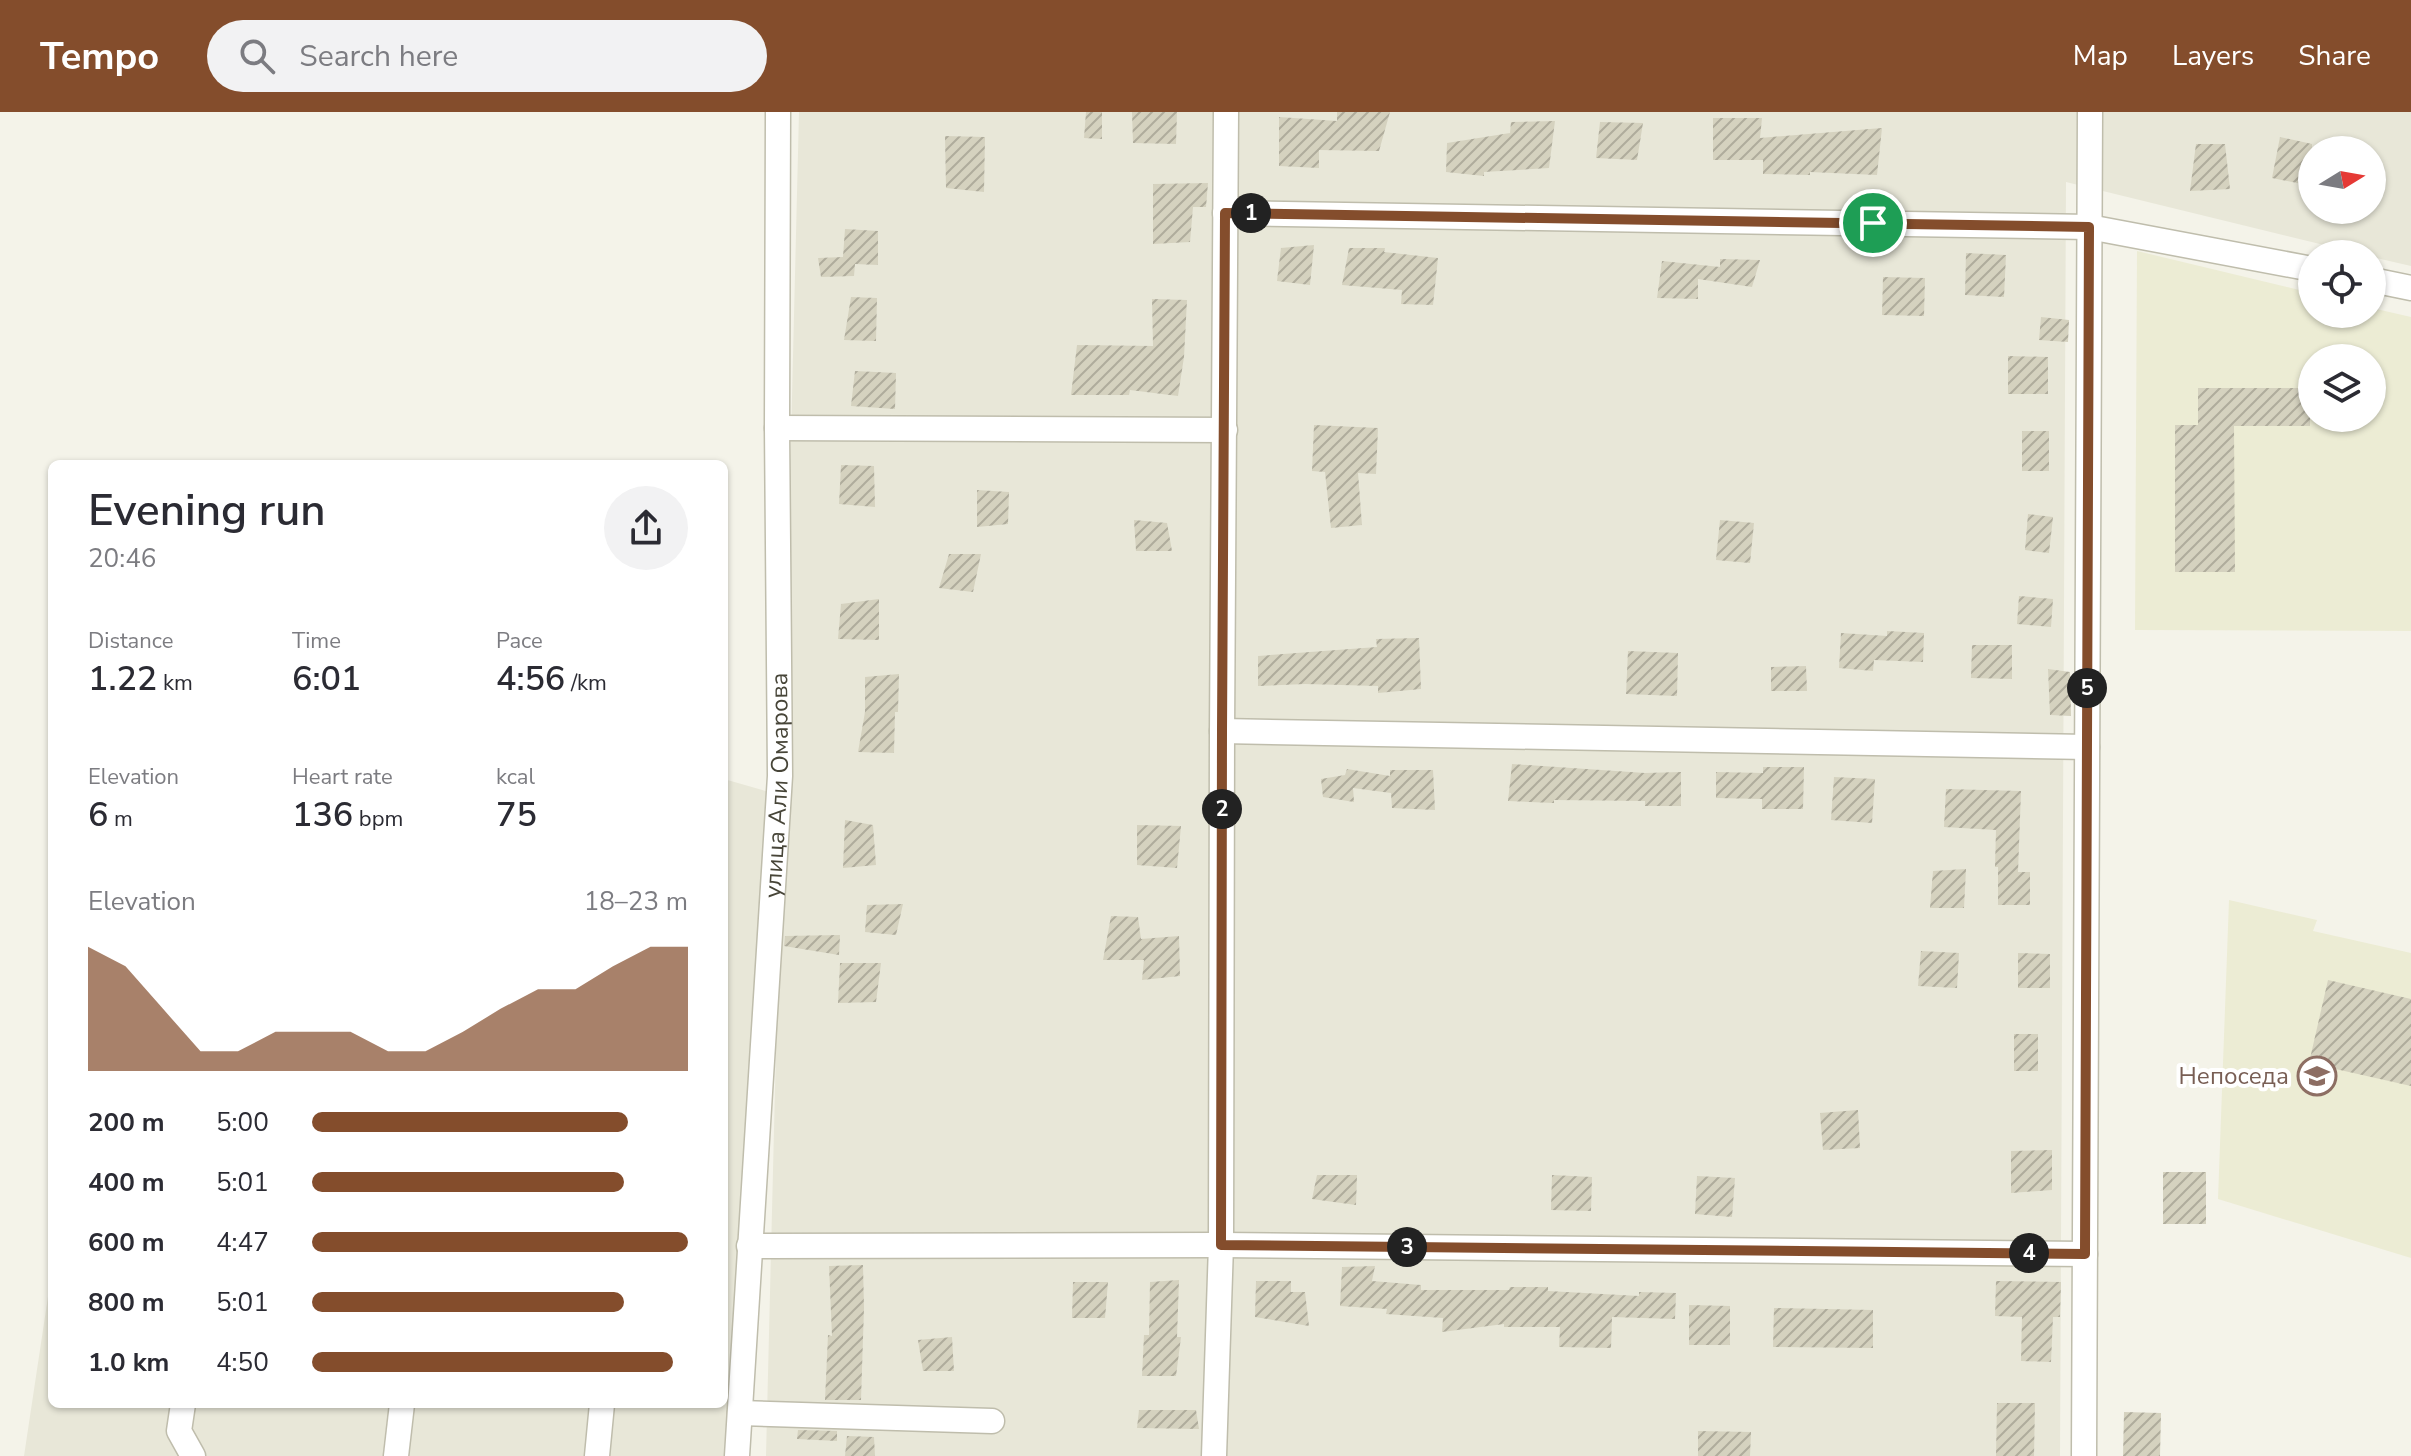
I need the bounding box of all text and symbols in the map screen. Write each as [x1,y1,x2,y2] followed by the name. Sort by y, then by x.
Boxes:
[207,20,767,92] search box
[40,31,159,82] text: Tempo
[235,34,279,78] icon: search
[299,36,458,77] text: Search here
[2073,37,2128,75] text: Map
[2172,37,2254,75] text: Layers
[2298,37,2371,75] text: Share
[2298,136,2386,224] north arrow
[2298,136,2386,432] map controls
[1839,189,1907,257] pin
[1231,193,1271,233] pin: 1
[1244,198,1258,228] text: 1
[1851,201,1895,245] icon: arrive
[2298,240,2386,328] button: locate
[2298,344,2386,432] button: layers
[88,481,326,541] text: Evening run
[604,486,688,570] button: share
[88,541,156,576] text: 20:46
[88,626,173,656] text: Distance
[292,626,341,656] text: Time
[496,626,543,656] text: Pace
[88,656,157,702] text: 1.22
[292,656,361,702] text: 6:01
[496,656,565,702] text: 4:56
[157,668,193,698] text: km
[565,668,607,698] text: /km
[2067,668,2107,708] pin: 5
[756,672,796,899] street label: улица Али Омарова
[2080,673,2094,703] text: 5
[88,762,179,792] text: Elevation
[292,762,393,792] text: Heart rate
[496,762,535,792] text: kcal
[1202,789,1242,829] pin: 2
[88,792,108,838] text: 6
[292,792,353,838] text: 136
[496,792,537,838] text: 75
[1215,794,1229,824] text: 2
[108,804,133,834] text: m
[353,804,403,834] text: bpm
[88,884,196,919] text: Elevation
[584,884,688,919] text: 18–23 m
[2296,1055,2338,1097] school or university icon: Непоседа
[2179,1060,2289,1092] place label: Непоседа
[88,1105,165,1140] text: 200 m
[216,1105,269,1140] text: 5:00
[88,1165,165,1200] text: 400 m
[216,1165,269,1200] text: 5:01
[88,1225,165,1260] text: 600 m
[216,1225,269,1260] text: 4:47
[1387,1227,1427,1267] pin: 3
[1400,1232,1414,1262] text: 3
[2009,1233,2049,1273] pin: 4
[2022,1238,2036,1268] text: 4
[88,1285,165,1320] text: 800 m
[216,1285,269,1320] text: 5:01
[88,1345,169,1380] text: 1.0 km
[216,1345,269,1380] text: 4:50

